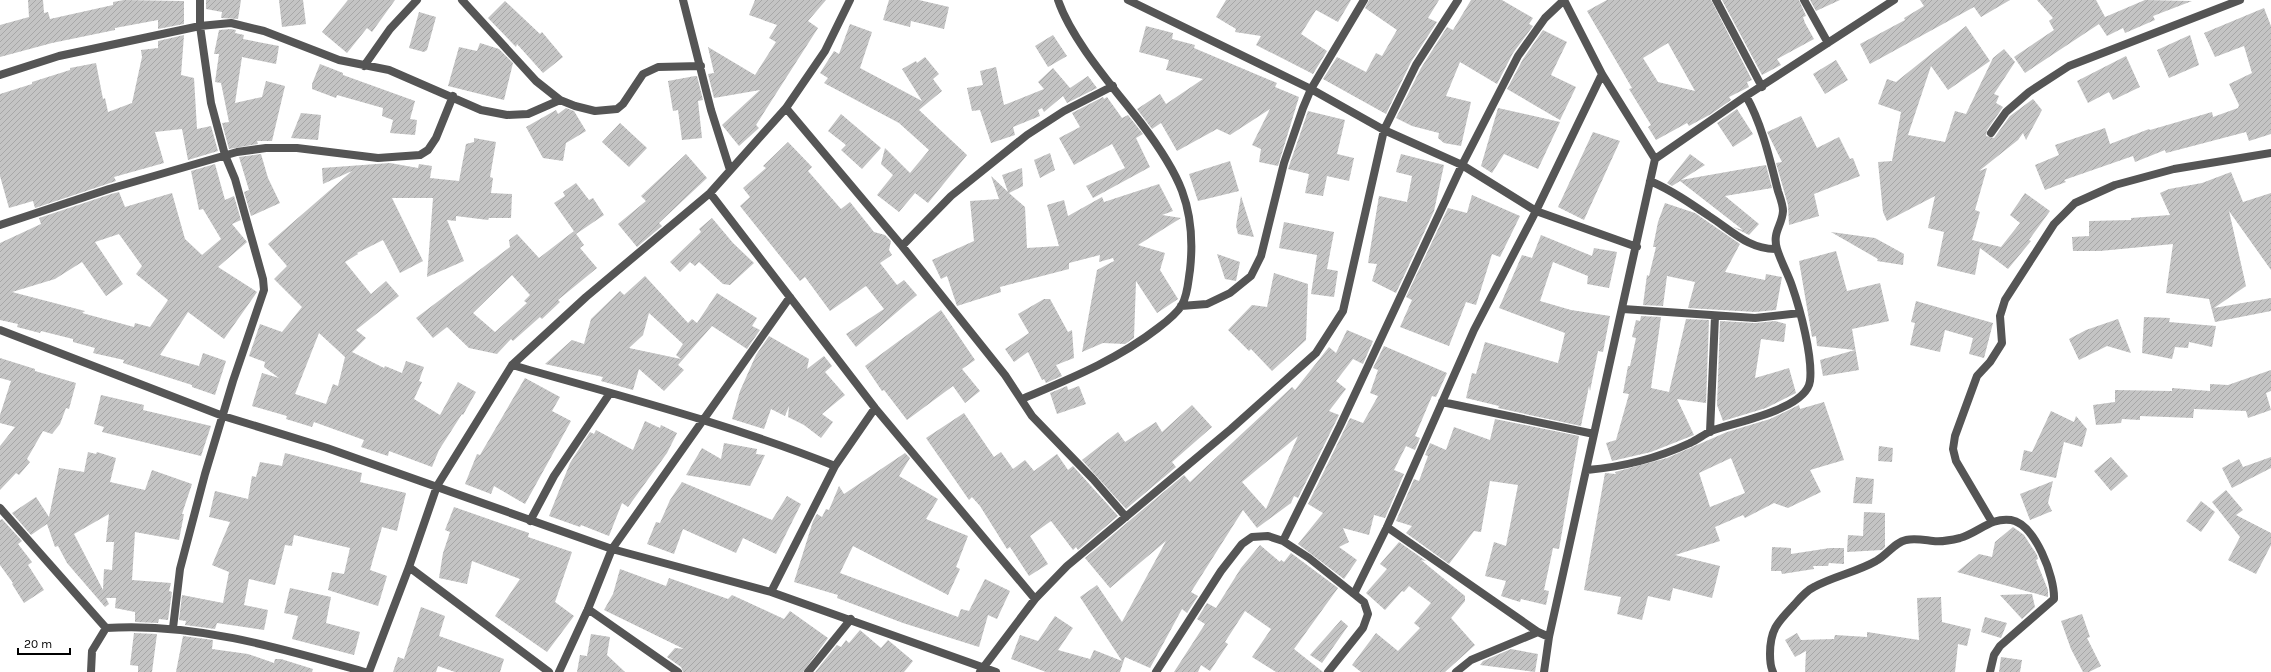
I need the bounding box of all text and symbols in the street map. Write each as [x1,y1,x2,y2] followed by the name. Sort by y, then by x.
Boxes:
[18,630,70,656] scale bar
[24,637,52,651] text: 20 m

